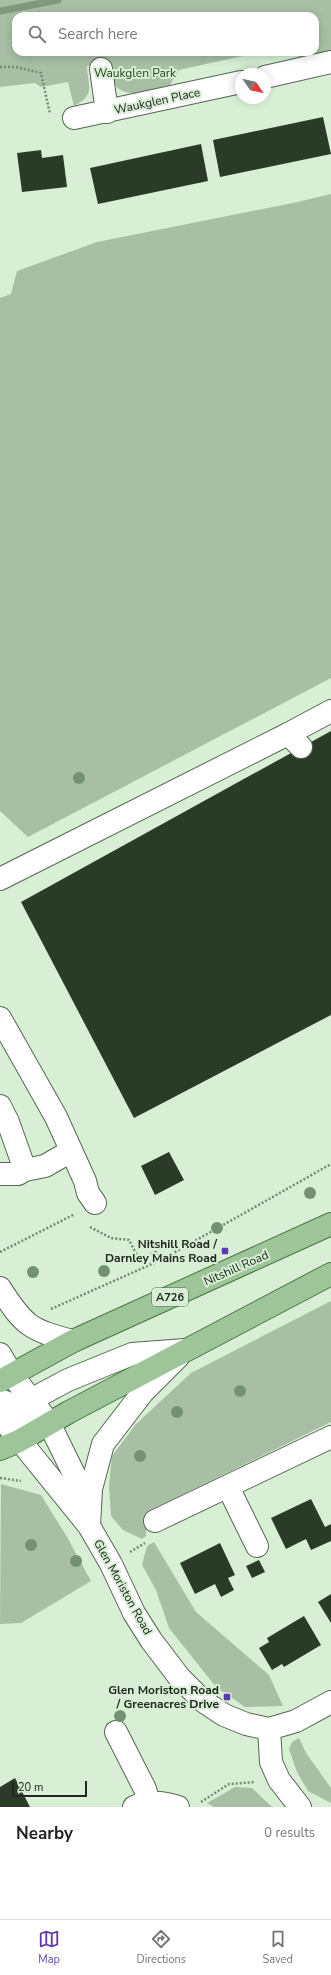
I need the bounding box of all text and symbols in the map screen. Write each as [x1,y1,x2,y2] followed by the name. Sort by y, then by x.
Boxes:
[12,12,319,56] search box
[26,23,48,45] icon: search
[58,24,138,44] text: Search here
[94,65,177,81] park label: Waukglen Park
[235,68,271,104] north arrow
[112,84,202,118] street label: Waukglen Place
[105,1236,217,1266] place label: Nitshill Road / Darnley Mains Road
[220,1246,230,1256] marker: Nitshill Road / Darnley Mains Road
[201,1247,271,1289] street label: Nitshill Road
[152,1288,188,1306] road number: A726
[90,1536,156,1638] street label: Glen Moriston Road
[108,1682,219,1712] place label: Glen Moriston Road / Greenacres Drive
[222,1692,232,1702] marker: Glen Moriston Road / Greenacres Drive
[12,1779,87,1798] scale bar
[18,1780,43,1795] text: 20 m
[16,1822,73,1845] text: Nearby
[264,1824,315,1842] text: 0 results
[38,1928,60,1967] tab: Map
[136,1928,186,1967] tab: Directions
[262,1928,293,1967] tab: Saved

